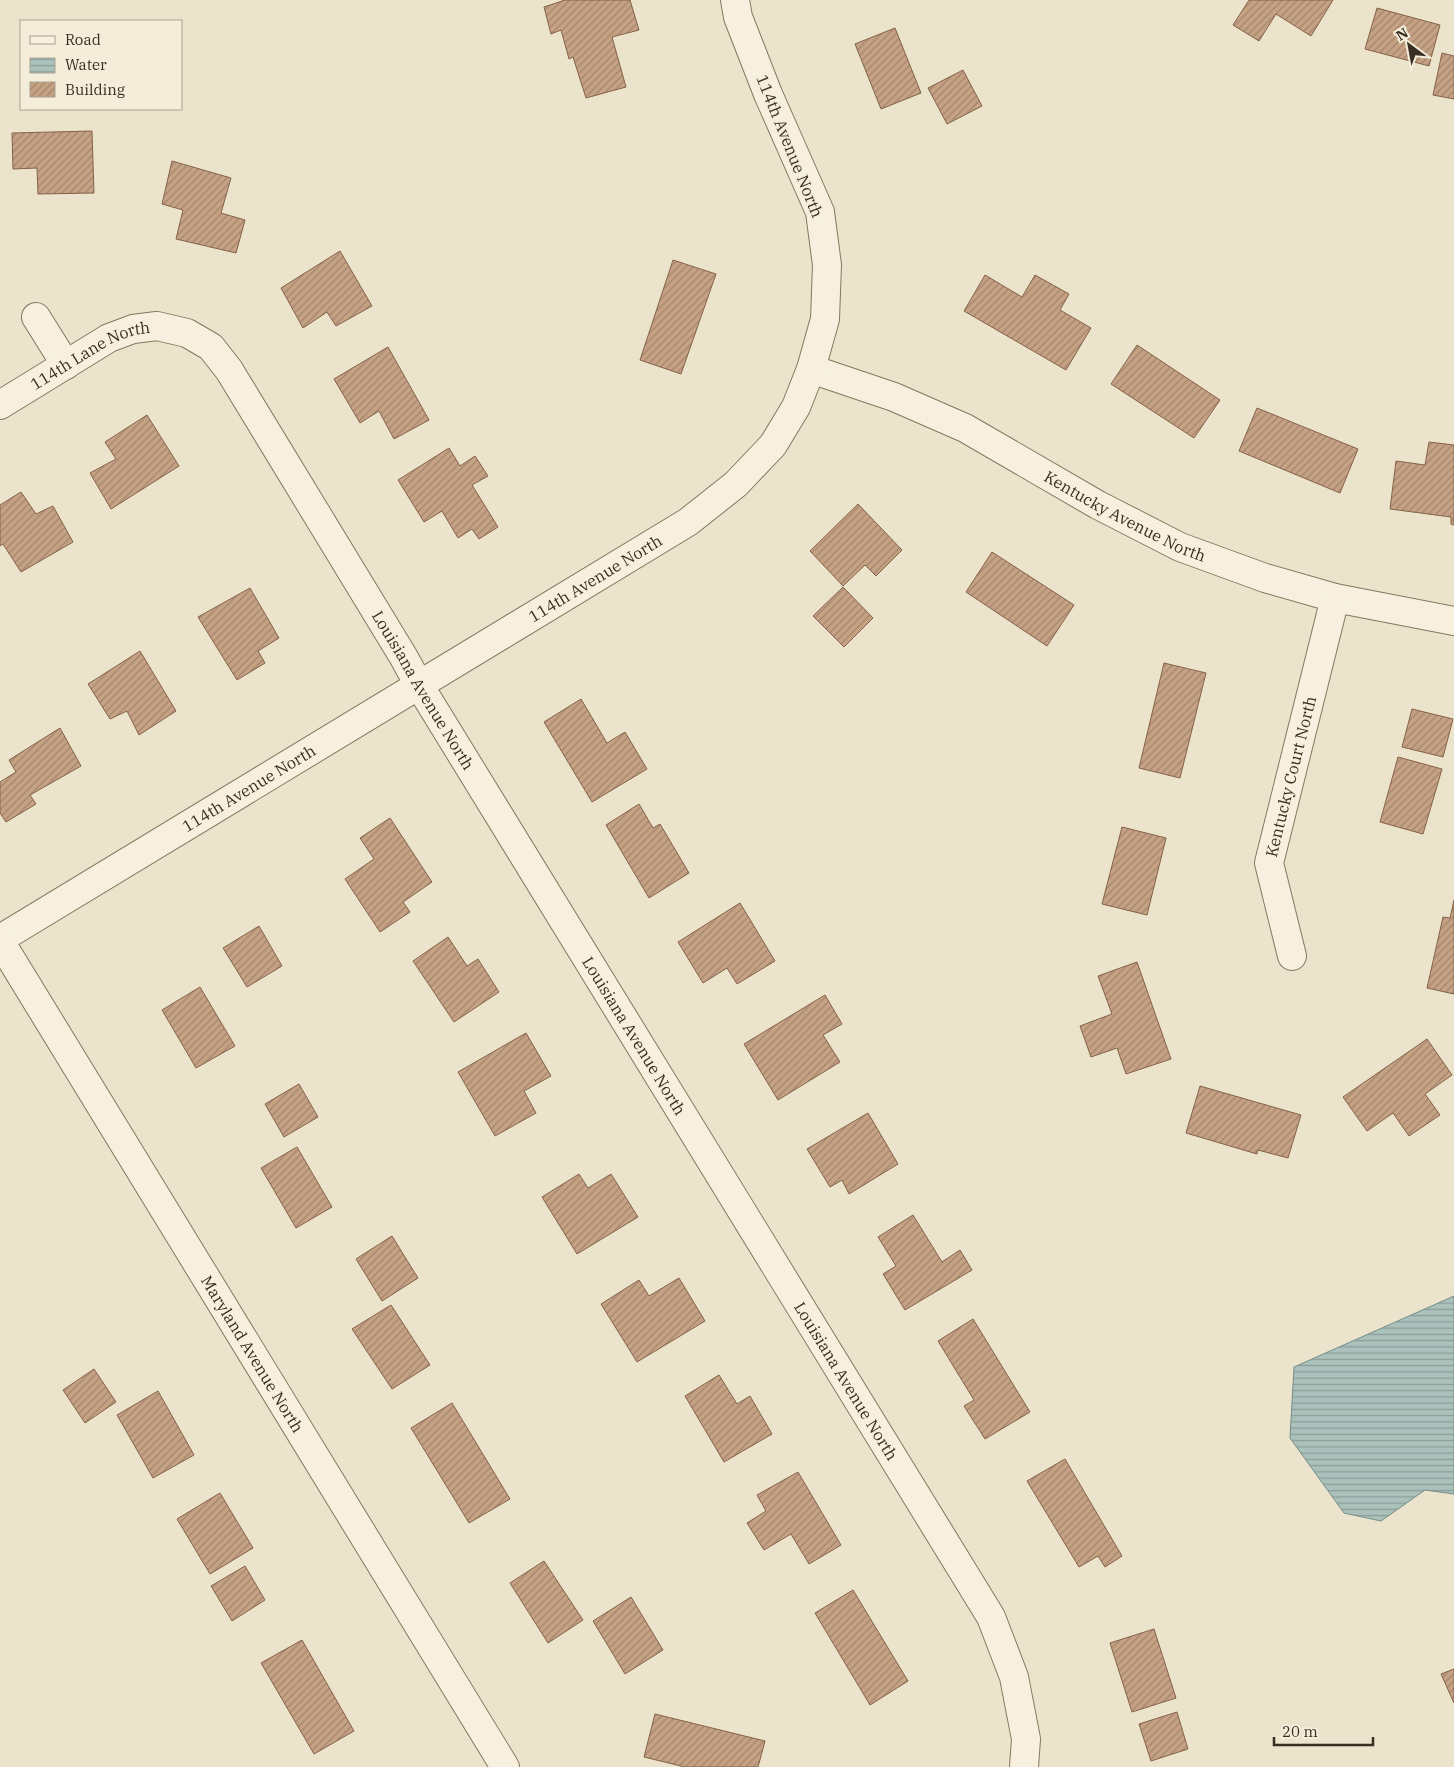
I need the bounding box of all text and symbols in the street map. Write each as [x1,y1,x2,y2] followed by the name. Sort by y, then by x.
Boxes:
[20,20,182,110] legend
[1384,20,1434,70] north arrow
[1393,23,1412,45] text: N
[65,30,101,49] text: Road
[65,55,107,74] text: Water
[752,72,828,220] street label: 114th Avenue North
[65,80,125,99] text: Building
[27,317,151,394] street label: 114th Lane North
[1041,466,1209,566] street label: Kentucky Avenue North
[525,530,666,626] street label: 114th Avenue North
[368,607,479,773] street label: Louisiana Avenue North
[1261,694,1320,859] street label: Kentucky Court North
[178,740,319,836] street label: 114th Avenue North
[578,953,690,1119] street label: Louisiana Avenue North
[197,1272,308,1436] street label: Maryland Avenue North
[790,1298,902,1464] street label: Louisiana Avenue North
[1274,1714,1373,1746] scale bar
[1282,1722,1318,1741] text: 20 m

